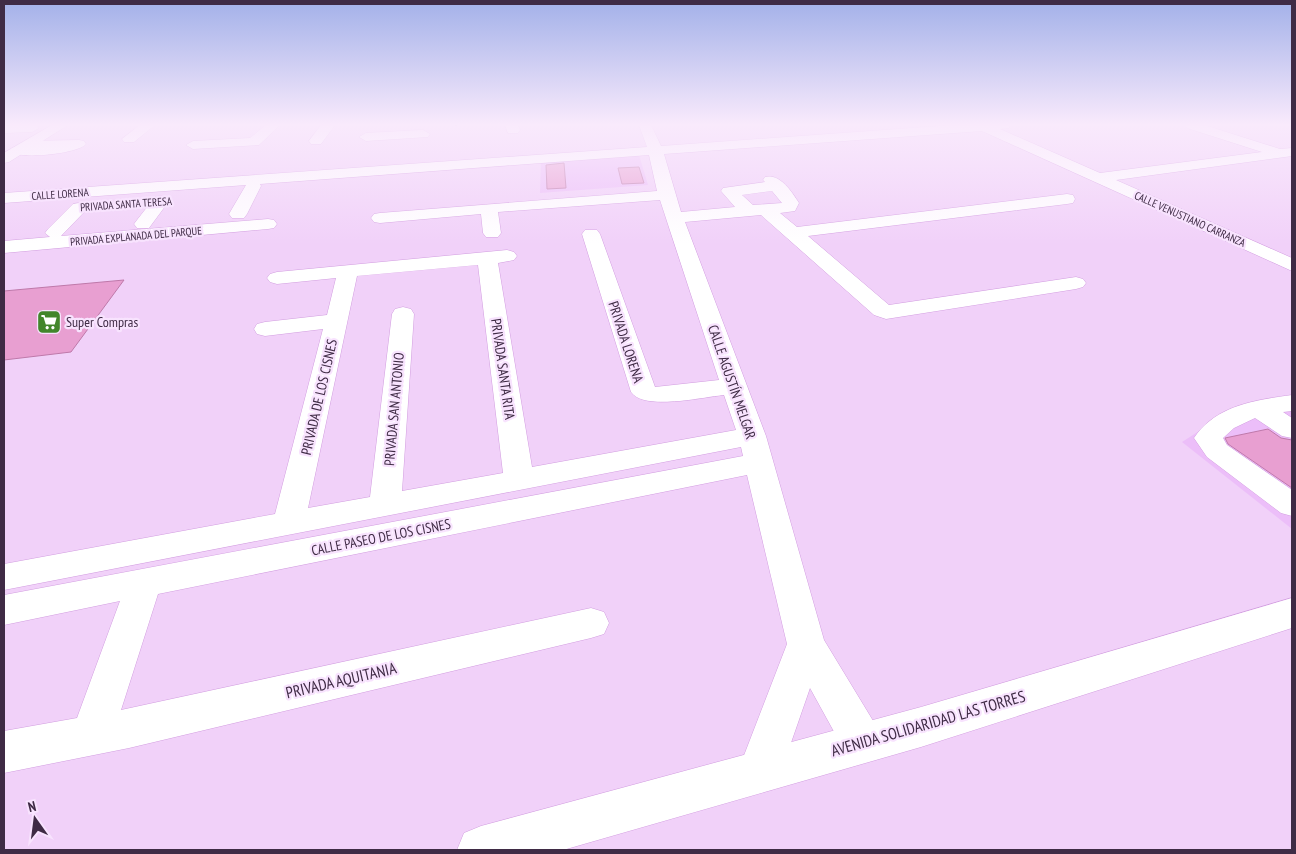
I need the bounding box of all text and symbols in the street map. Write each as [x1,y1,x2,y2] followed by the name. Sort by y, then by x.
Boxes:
[31,185,90,203] street label: CALLE LORENA
[1132,188,1249,250] street label: CALLE VENUSTIANO CARRANZA
[80,194,173,214] street label: PRIVADA SANTA TERESA
[69,223,203,249] street label: PRIVADA EXPLANADA DEL PARQUE
[604,299,648,385] street label: PRIVADA LORENA
[36,309,62,335] supermarket icon: Super Compras
[66,313,138,331] place label: Super Compras
[487,317,519,421] street label: PRIVADA SANTA RITA
[704,323,760,442] street label: CALLE AGUSTÍN MELGAR
[297,337,341,457] street label: PRIVADA DE LOS CISNES
[380,351,408,466] street label: PRIVADA SAN ANTONIO
[310,515,452,559] street label: CALLE PASEO DE LOS CISNES
[284,657,399,702] street label: PRIVADA AQUITANIA
[829,686,1028,760] street label: AVENIDA SOLIDARIDAD LAS TORRES
[10,794,60,844] north arrow
[26,797,38,816] text: N

